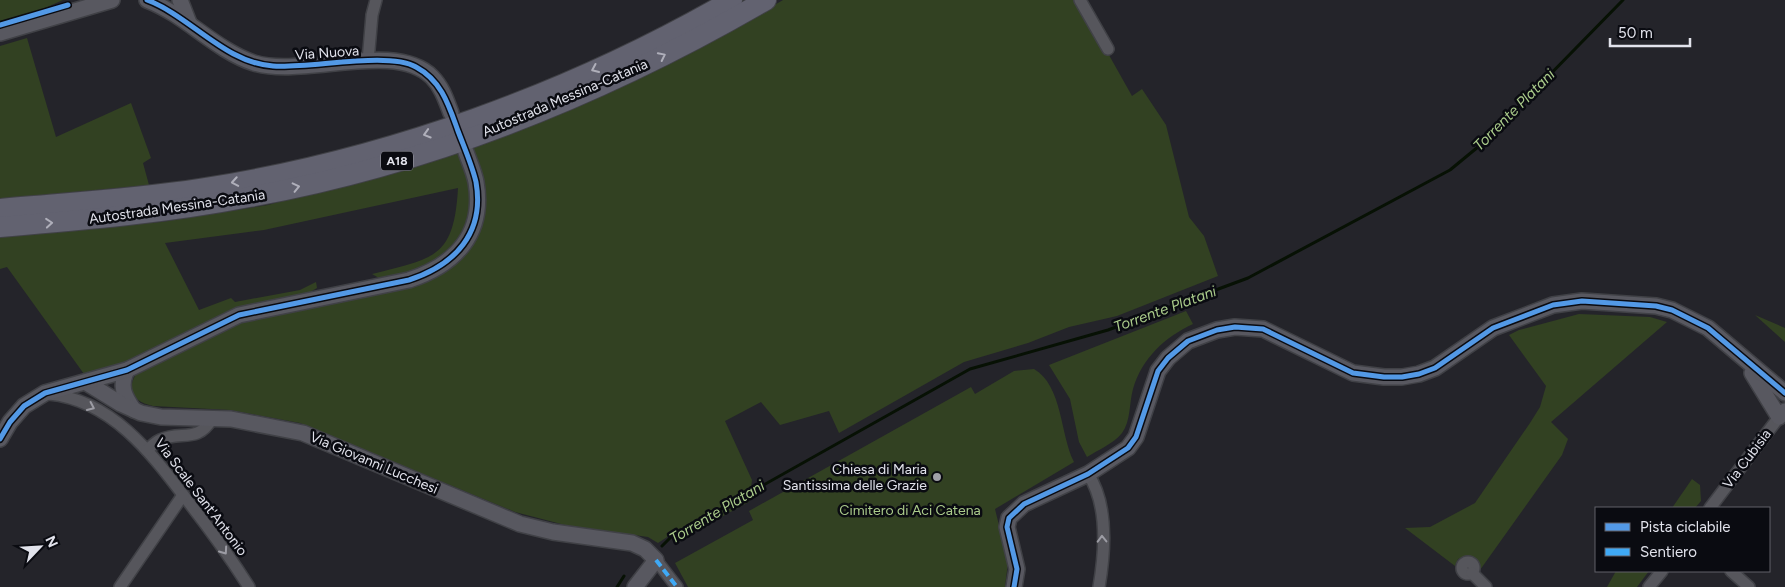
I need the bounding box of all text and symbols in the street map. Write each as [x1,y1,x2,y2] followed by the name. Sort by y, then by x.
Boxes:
[1610,15,1690,47] scale bar
[1618,24,1653,42] text: 50 m
[294,42,360,64] street label: Via Nuova
[657,52,666,63] one-way arrow
[480,55,650,141] street label: Autostrada Messina-Catania
[591,63,600,74] one-way arrow
[1470,65,1559,154] water label: Torrente Platani
[423,129,431,139] one-way arrow
[381,152,413,170] road number: A18
[231,177,240,187] one-way arrow
[291,182,300,193] one-way arrow
[88,186,266,228] street label: Autostrada Messina-Catania
[45,218,53,229] one-way arrow
[1111,282,1219,336] water label: Torrente Platani
[86,401,95,412] one-way arrow
[1719,426,1775,492] street label: Via Cubisia
[307,428,441,498] street label: Via Giovanni Lucchesi
[151,435,251,559] street label: Via Scale Sant'Antonio
[783,461,927,494] place label: Chiesa di Maria Santissima delle Grazie
[931,471,943,483] marker: Chiesa di Maria Santissima delle Grazie
[666,476,768,547] water label: Torrente Platani
[839,502,981,519] park label: Cimitero di Aci Catena
[1595,507,1770,572] legend
[1640,518,1731,536] text: Pista ciclabile
[15,522,65,572] north arrow
[41,533,61,550] text: N
[1097,534,1108,542] one-way arrow
[1640,543,1697,561] text: Sentiero
[218,545,227,555] one-way arrow

